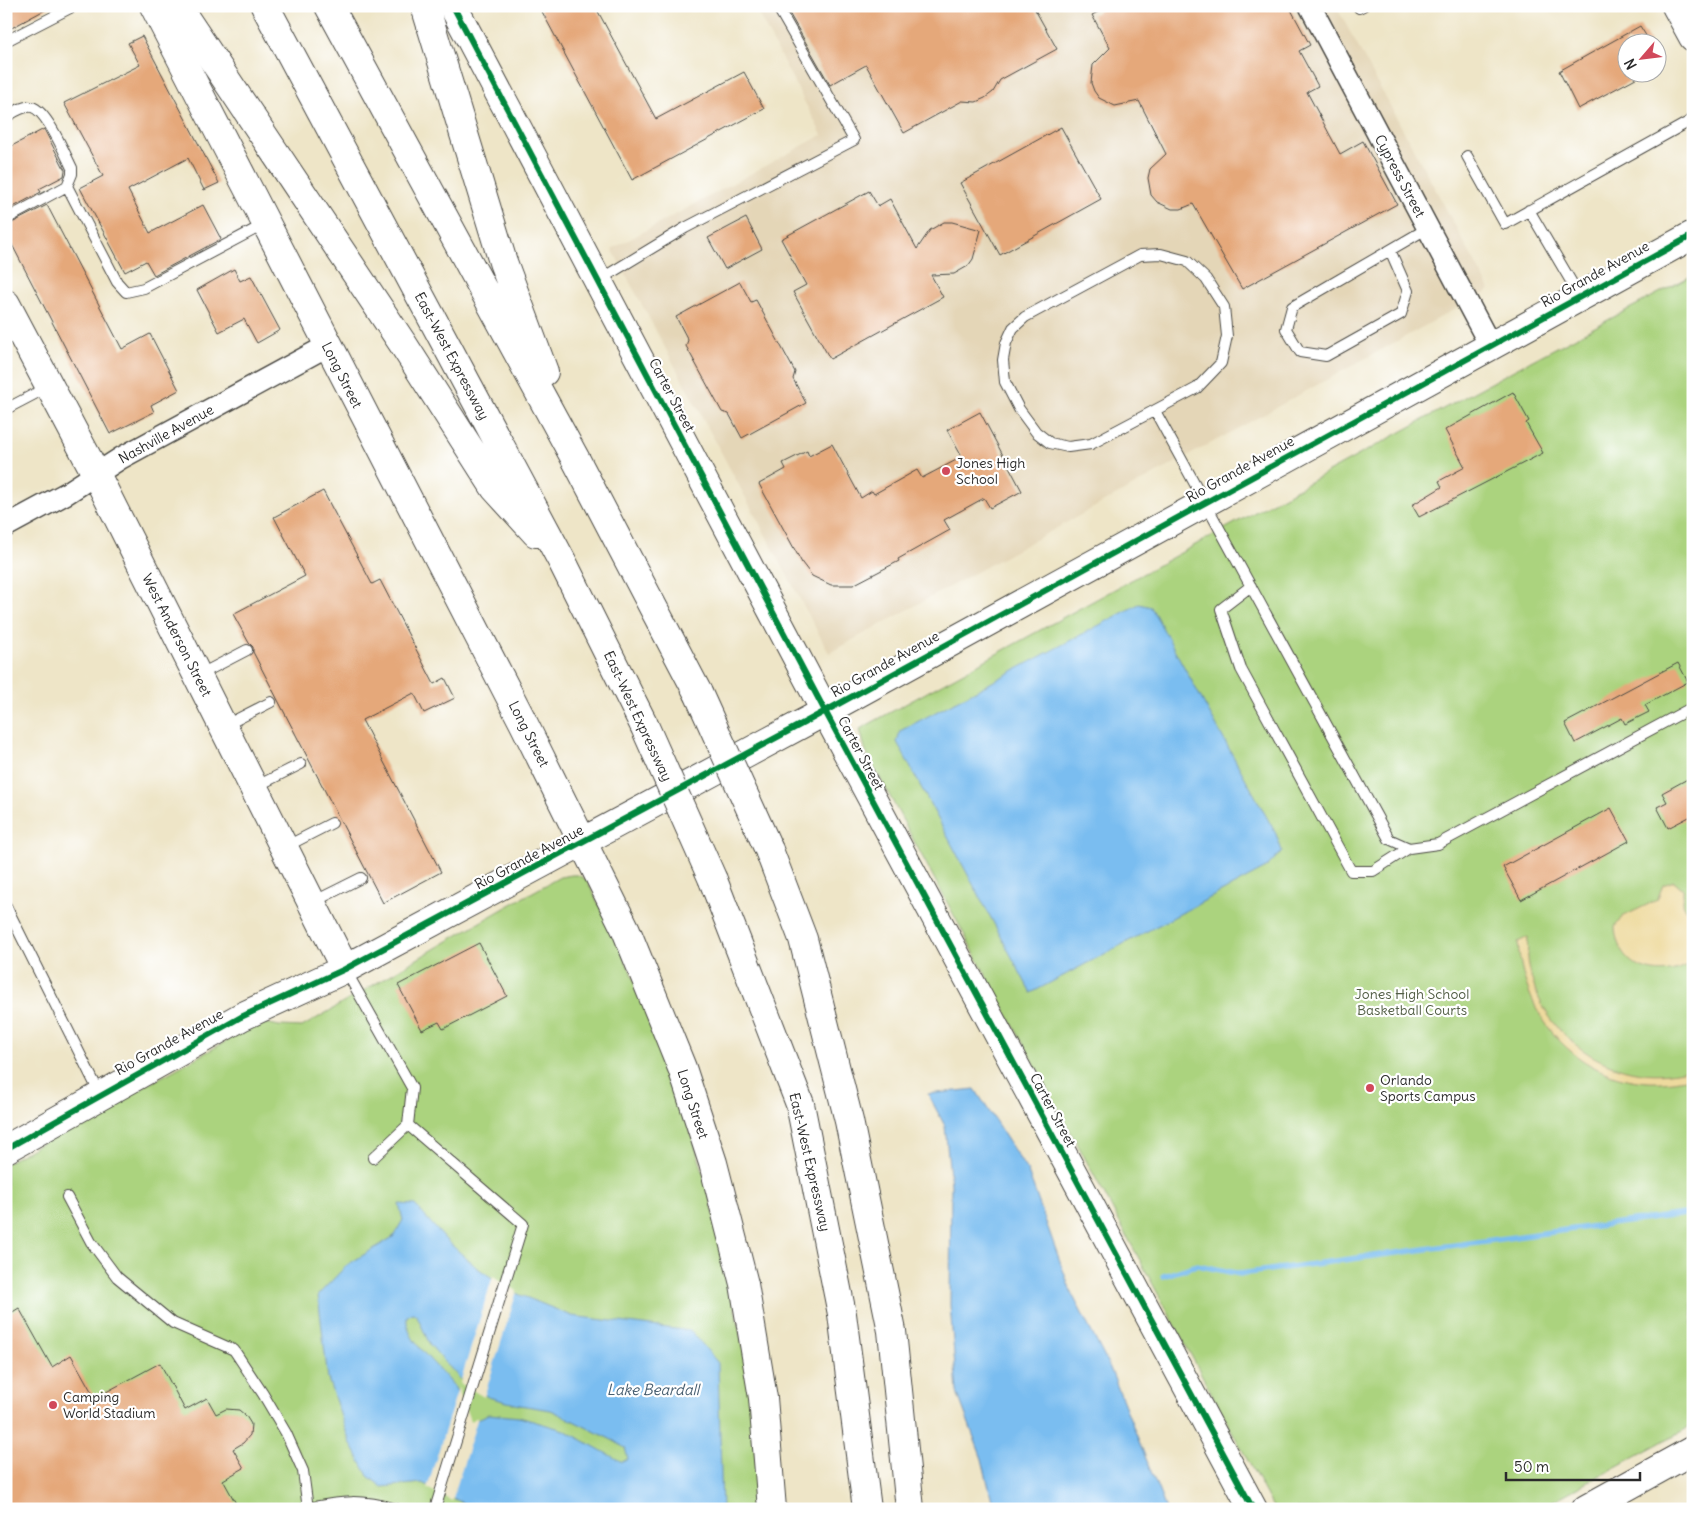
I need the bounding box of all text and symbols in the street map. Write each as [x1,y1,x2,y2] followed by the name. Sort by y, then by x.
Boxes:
[1616,32,1666,82] north arrow
[1620,56,1641,73] text: N
[1371,132,1429,221] street label: Cypress Street
[1538,237,1652,311] street label: Rio Grande Avenue
[411,289,493,423] street label: East-West Expressway
[318,339,366,411] street label: Long Street
[645,355,699,435] street label: Carter Street
[115,400,217,468] street label: Nashville Avenue
[1183,432,1297,506] street label: Rio Grande Avenue
[956,454,1025,488] place label: Jones High School
[940,465,952,477] marker: Jones High School
[138,570,216,700] street label: West Anderson Street
[828,627,942,701] street label: Rio Grande Avenue
[600,648,676,784] street label: East-West Expressway
[505,698,553,770] street label: Long Street
[834,713,888,793] street label: Carter Street
[471,821,587,893] street label: Rio Grande Avenue
[1355,985,1469,1019] park label: Jones High School Basketball Courts
[112,1005,226,1079] street label: Rio Grande Avenue
[673,1067,713,1141] street label: Long Street
[1026,1070,1080,1150] street label: Carter Street
[1380,1071,1476,1105] place label: Orlando Sports Campus
[1364,1082,1376,1094] marker: Orlando Sports Campus
[785,1091,835,1233] street label: East-West Expressway
[607,1380,702,1399] water label: Lake Beardall
[63,1388,156,1422] place label: Camping World Stadium
[47,1399,59,1411] marker: Camping World Stadium
[1506,1450,1640,1482] scale bar
[1514,1457,1549,1476] text: 50 m

